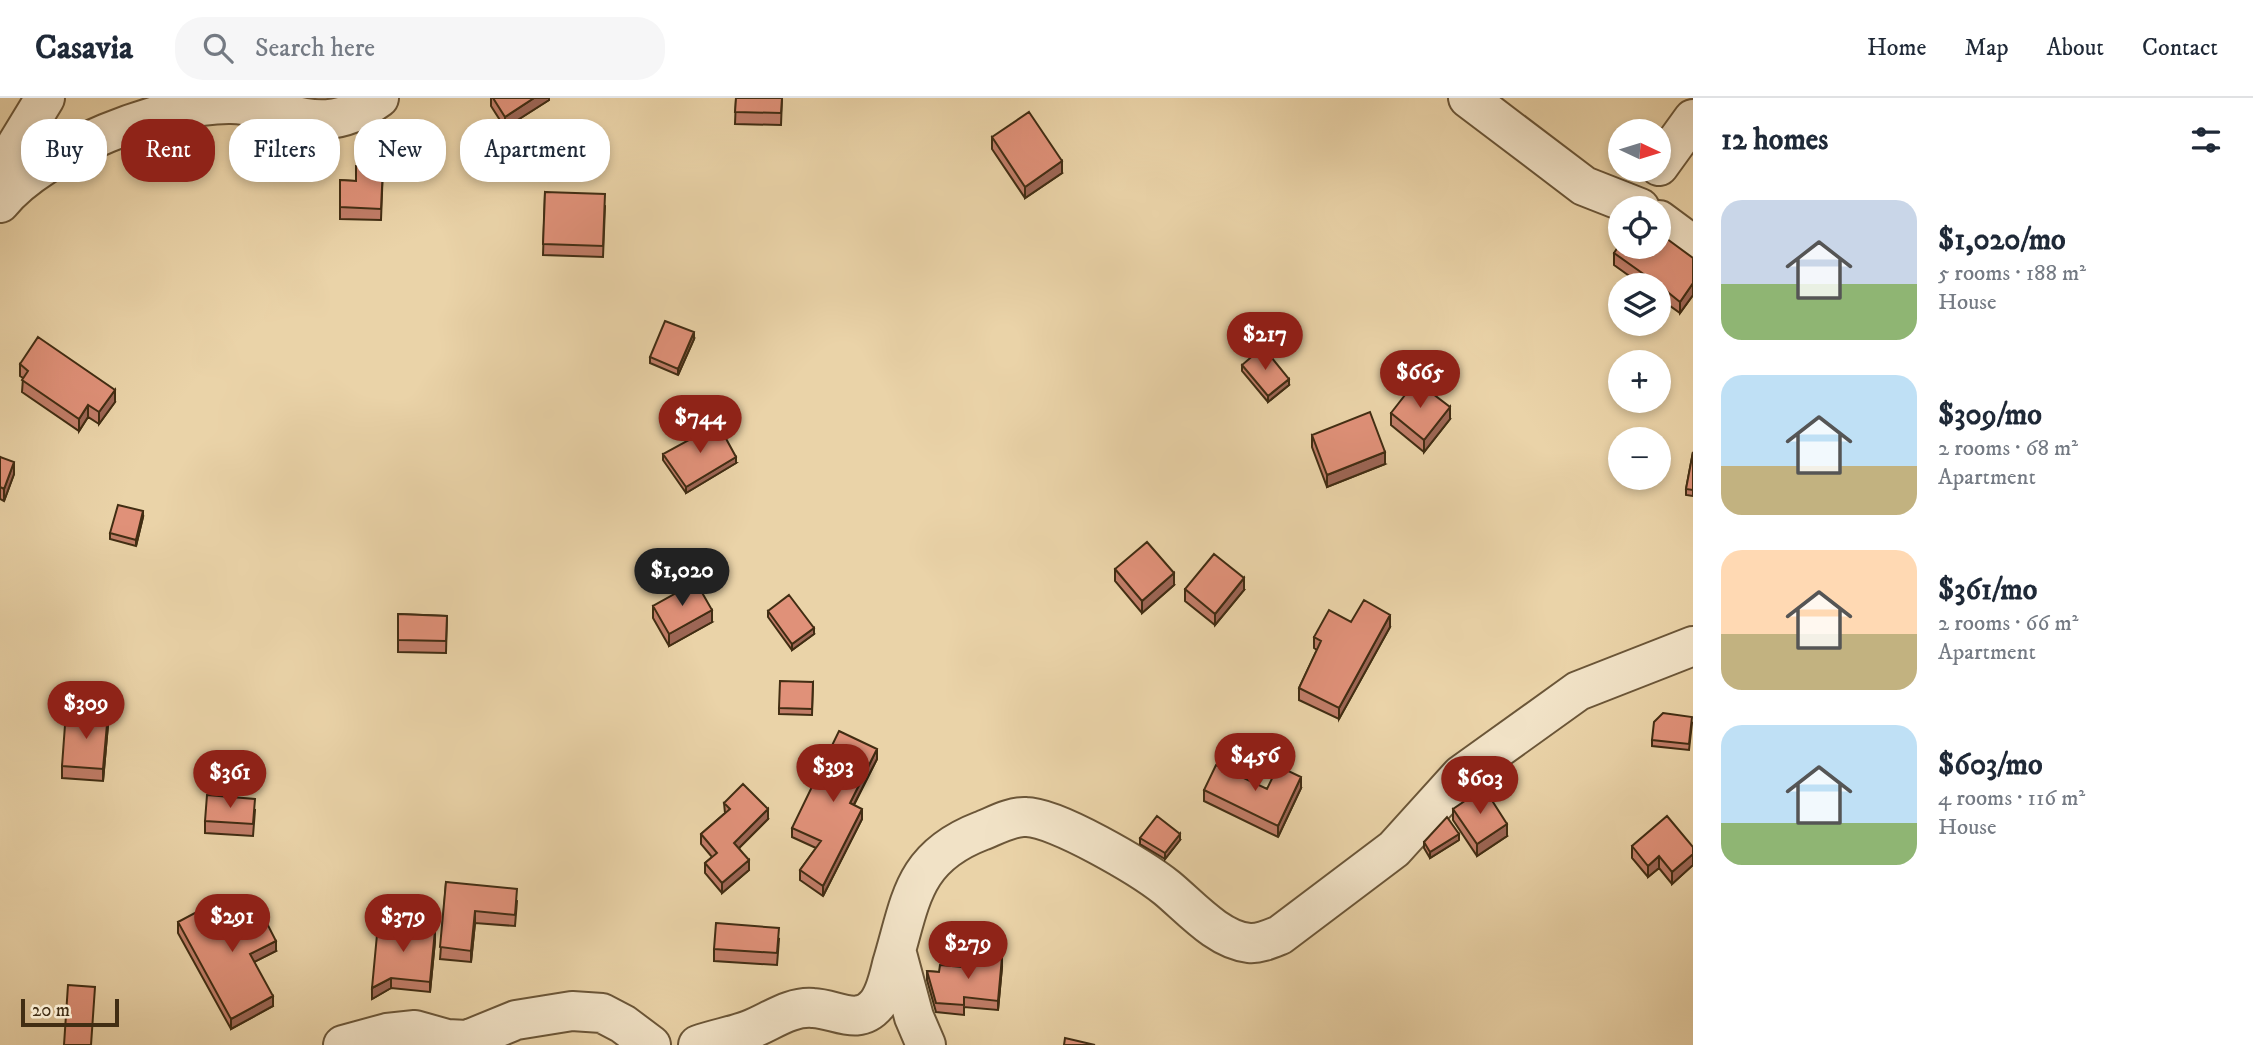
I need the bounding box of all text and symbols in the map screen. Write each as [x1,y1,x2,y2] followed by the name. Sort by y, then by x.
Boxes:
[175,17,665,80] search box
[35,28,133,69] text: Casavia
[199,29,237,67] icon: search
[255,32,375,65] text: Search here
[1867,33,1926,63] text: Home
[1964,33,2009,63] text: Map
[2047,33,2104,63] text: About
[2142,33,2218,63] text: Contact
[21,119,107,182] chip: Buy
[121,119,215,182] chip: Rent
[229,119,340,182] chip: Filters
[354,119,446,182] chip: New
[460,119,610,182] chip: Apartment
[1608,119,1671,182] north arrow
[1608,119,1671,490] map controls
[2187,121,2225,159] icon: filters
[1721,122,1828,159] text: 12 homes
[1608,196,1671,259] button: locate
[1938,222,2066,259] text: $1,020/mo
[1777,228,1861,312] icon: home
[1938,259,2086,288] text: 5 rooms · 188 m²
[1608,273,1671,336] button: layers
[1938,288,1996,317] text: House
[1224,313,1306,372] pin: $217
[1243,320,1287,349] text: $217
[1379,350,1461,410] pin: $665
[1608,350,1671,413] button: +
[1396,358,1444,387] text: $665
[659,396,741,455] pin: $744
[1938,397,2042,434] text: $309/mo
[675,403,725,432] text: $744
[1777,403,1861,487] icon: home
[1608,427,1671,490] button: −
[1938,434,2078,463] text: 2 rooms · 68 m²
[1938,463,2036,492] text: Apartment
[625,548,739,608] pin: $1,020
[650,556,714,585] text: $1,020
[1938,572,2037,609] text: $361/mo
[1777,578,1861,662] icon: home
[1938,609,2078,638] text: 2 rooms · 66 m²
[1938,638,2036,667] text: Apartment
[45,682,127,741] pin: $309
[64,689,108,718] text: $309
[1214,734,1296,793] pin: $456
[1230,741,1280,770] text: $456
[792,744,874,804] pin: $393
[1938,747,2043,784] text: $603/mo
[189,750,271,810] pin: $361
[812,752,854,781] text: $393
[1777,753,1861,837] icon: home
[1439,756,1521,816] pin: $603
[209,758,251,787] text: $361
[1457,764,1503,793] text: $603
[1938,784,2085,813] text: 4 rooms · 116 m²
[1938,813,1996,842] text: House
[191,894,273,954] pin: $291
[362,894,444,954] pin: $379
[210,902,254,931] text: $291
[381,902,425,931] text: $379
[927,922,1009,981] pin: $279
[945,929,991,958] text: $279
[21,996,119,1028] scale bar
[32,999,70,1022] text: 20 m

